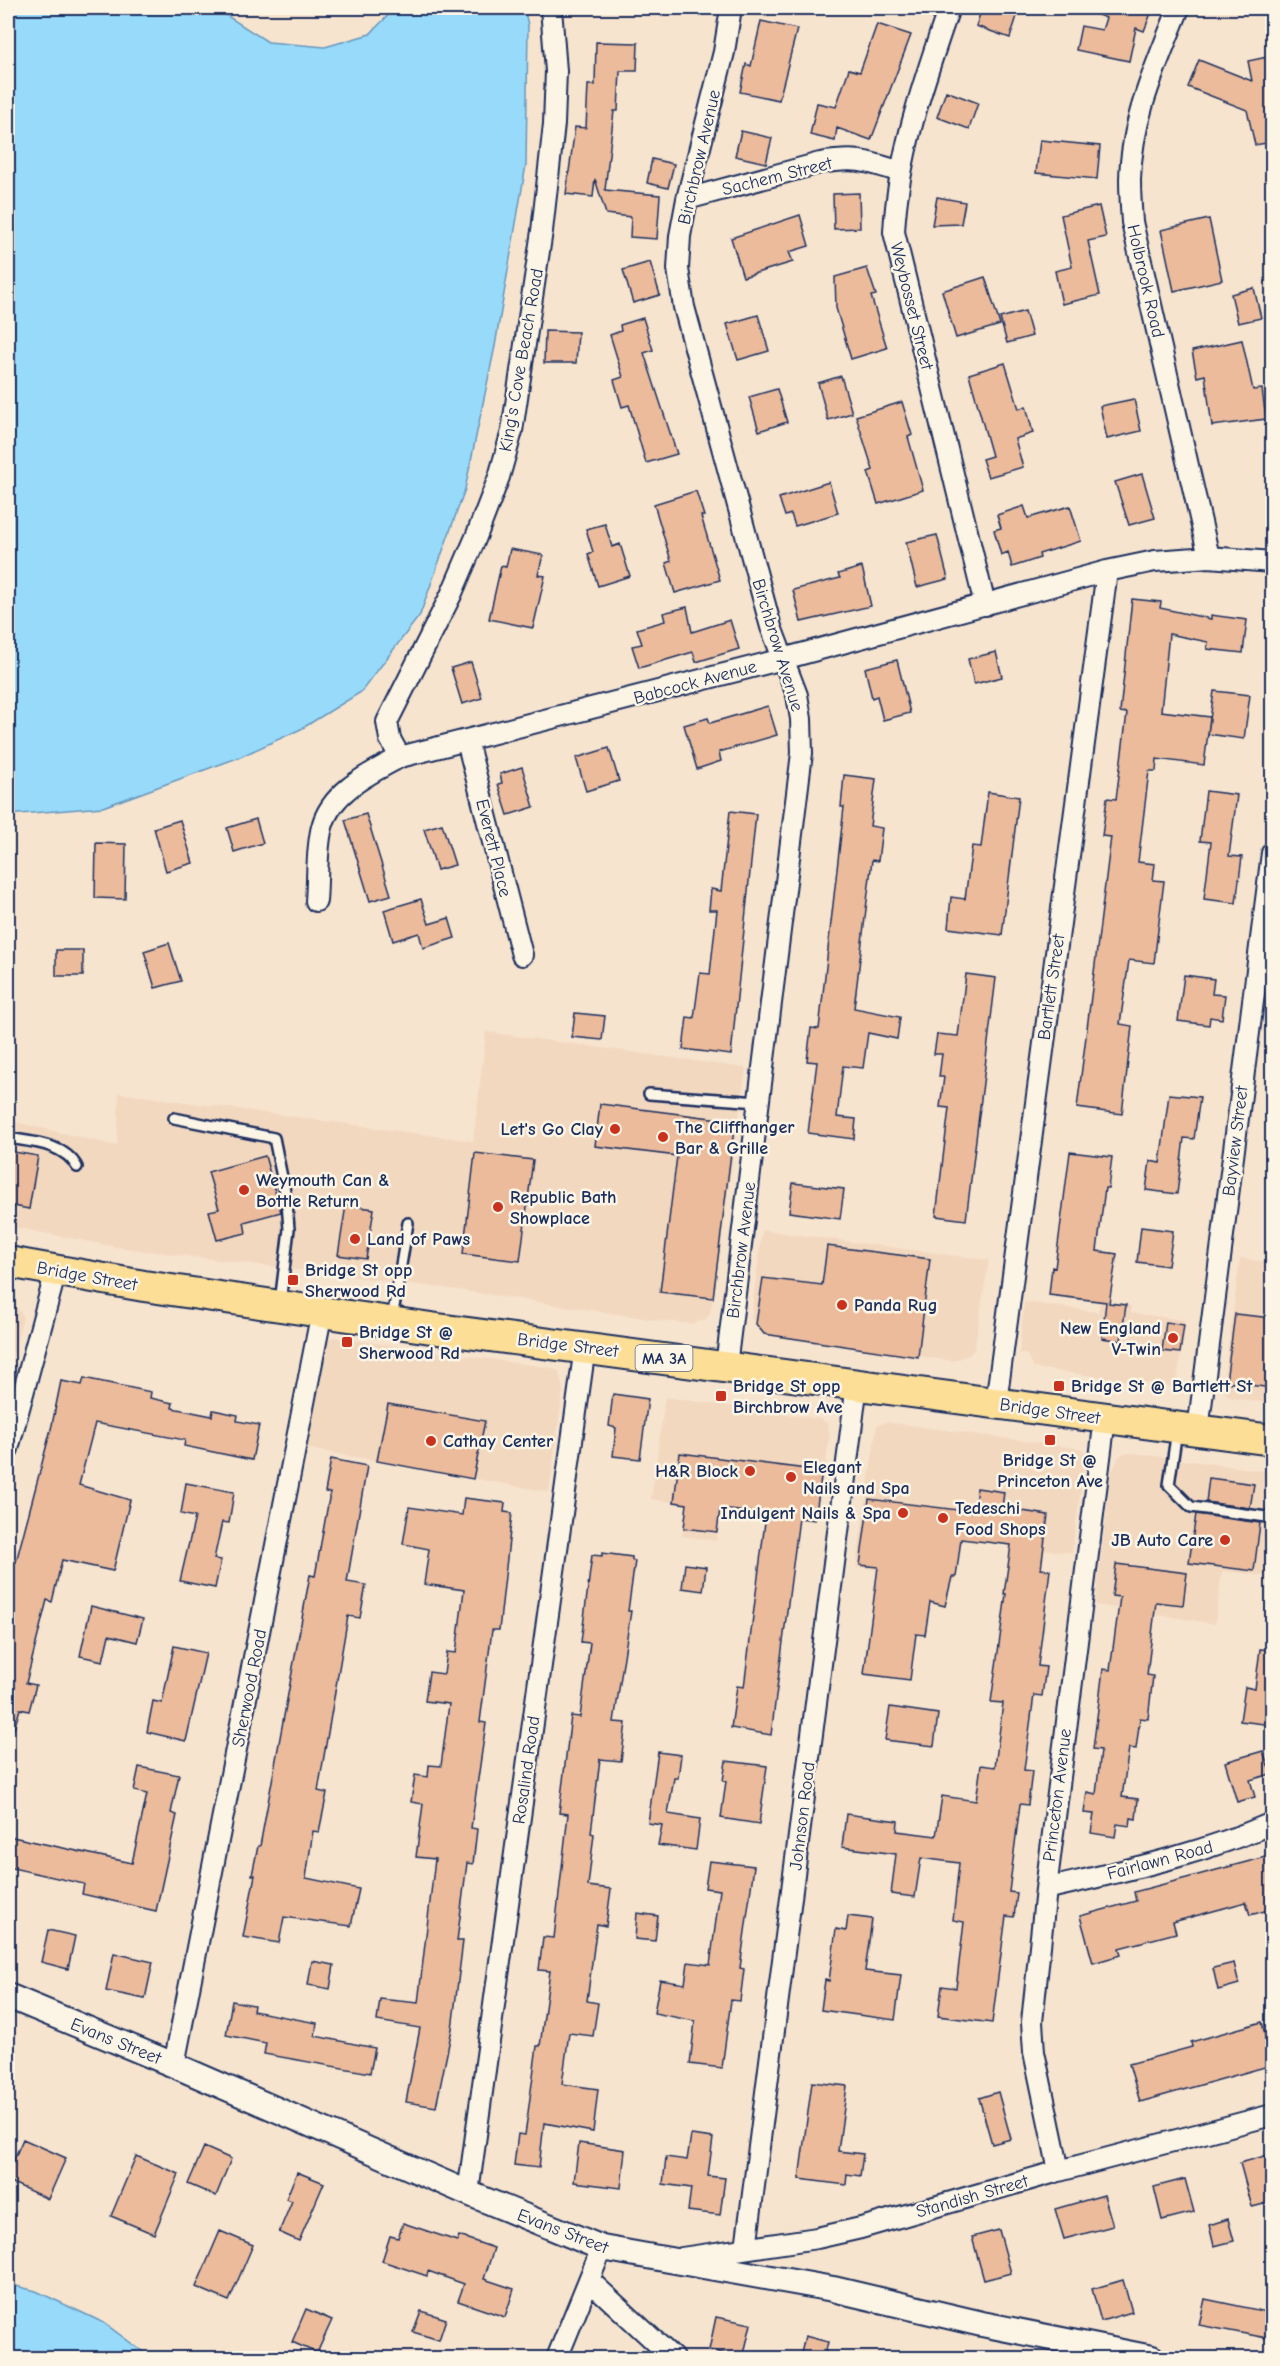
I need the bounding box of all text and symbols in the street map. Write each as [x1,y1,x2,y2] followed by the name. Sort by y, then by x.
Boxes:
[674,88,725,227] street label: Birchbrow Avenue
[720,152,835,200] street label: Sachem Street
[1122,222,1169,340] street label: Holbrook Road
[886,240,938,373] street label: Weybosset Street
[495,267,548,453] street label: King's Cove Beach Road
[747,576,808,714] street label: Birchbrow Avenue
[631,656,759,709] street label: Babcock Avenue
[471,797,516,899] street label: Everett Place
[1034,932,1069,1042] street label: Bartlett Street
[1218,1084,1253,1197] street label: Bayview Street
[675,1117,795,1159] place label: The Cliffhanger Bar & Grille
[500,1119,604,1140] place label: Let's Go Clay
[608,1122,622,1136] marker: Let's Go Clay
[656,1130,670,1144] marker: The Cliffhanger Bar & Grille
[256,1170,390,1212] place label: Weymouth Can & Bottle Return
[723,1180,760,1320] street label: Birchbrow Avenue
[237,1183,251,1197] marker: Weymouth Can & Bottle Return
[510,1187,617,1229] place label: Republic Bath Showplace
[491,1200,505,1214] marker: Republic Bath Showplace
[367,1229,471,1250] place label: Land of Paws
[348,1232,362,1246] marker: Land of Paws
[35,1257,140,1296] street label: Bridge Street
[305,1260,412,1302] place label: Bridge St opp Sherwood Rd
[286,1273,300,1287] marker: Bridge St opp Sherwood Rd
[854,1295,938,1316] place label: Panda Rug
[835,1298,849,1312] marker: Panda Rug
[1060,1318,1161,1360] place label: New England V-Twin
[359,1322,460,1364] place label: Bridge St @ Sherwood Rd
[516,1329,620,1362] street label: Bridge Street
[1166,1331,1180,1345] marker: New England V-Twin
[340,1335,354,1349] marker: Bridge St @ Sherwood Rd
[636,1345,692,1371] road number: MA 3A
[733,1376,843,1418] place label: Bridge St opp Birchbrow Ave
[1071,1376,1253,1397] place label: Bridge St @ Bartlett St
[1052,1379,1066,1393] marker: Bridge St @ Bartlett St
[714,1389,728,1403] marker: Bridge St opp Birchbrow Ave
[998,1394,1103,1429] street label: Bridge Street
[443,1431,554,1452] place label: Cathay Center
[1043,1433,1057,1447] marker: Bridge St @ Princeton Ave
[424,1434,438,1448] marker: Cathay Center
[997,1450,1103,1492] place label: Bridge St @ Princeton Ave
[803,1457,910,1499] place label: Elegant Nails and Spa
[655,1461,738,1482] place label: H&R Block
[743,1464,757,1478] marker: H&R Block
[784,1470,798,1484] marker: Elegant Nails and Spa
[955,1498,1046,1540] place label: Tedeschi Food Shops
[721,1503,891,1524] place label: Indulgent Nails & Spa
[896,1506,910,1520] marker: Indulgent Nails & Spa
[936,1511,950,1525] marker: Tedeschi Food Shops
[1111,1530,1213,1551] place label: JB Auto Care
[1218,1533,1232,1547] marker: JB Auto Care
[228,1627,271,1749] street label: Sherwood Road
[509,1715,544,1826] street label: Rosalind Road
[1039,1727,1076,1863] street label: Princeton Avenue
[785,1761,820,1872] street label: Johnson Road
[1105,1836,1215,1885] street label: Fairlawn Road
[67,2014,165,2069] street label: Evans Street
[914,2170,1031,2223] street label: Standish Street
[514,2204,612,2259] street label: Evans Street

